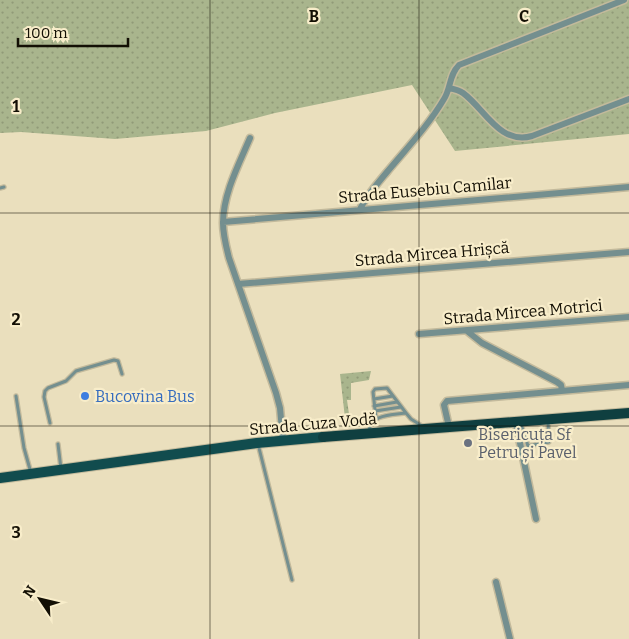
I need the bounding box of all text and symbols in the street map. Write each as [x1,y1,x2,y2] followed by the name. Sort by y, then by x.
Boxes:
[309,7,319,26] text: B
[519,7,529,26] text: C
[18,15,128,47] scale bar
[25,24,68,42] text: 100 m
[13,97,20,116] text: 1
[338,173,512,207] street label: Strada Eusebiu Camilar
[354,238,510,271] street label: Strada Mircea Hrișcă
[443,296,603,328] street label: Strada Mircea Motrici
[11,310,21,329] text: 2
[95,387,195,406] place label: Bucovina Bus
[79,390,91,402] marker: Bucovina Bus
[248,409,378,439] street label: Strada Cuza Vodă
[478,425,577,463] place label: Bisericuța Sf Petru și Pavel
[462,437,474,449] marker: Bisericuța Sf Petru și Pavel
[11,523,21,542] text: 3
[15,574,65,624] north arrow
[20,582,40,601] text: N

